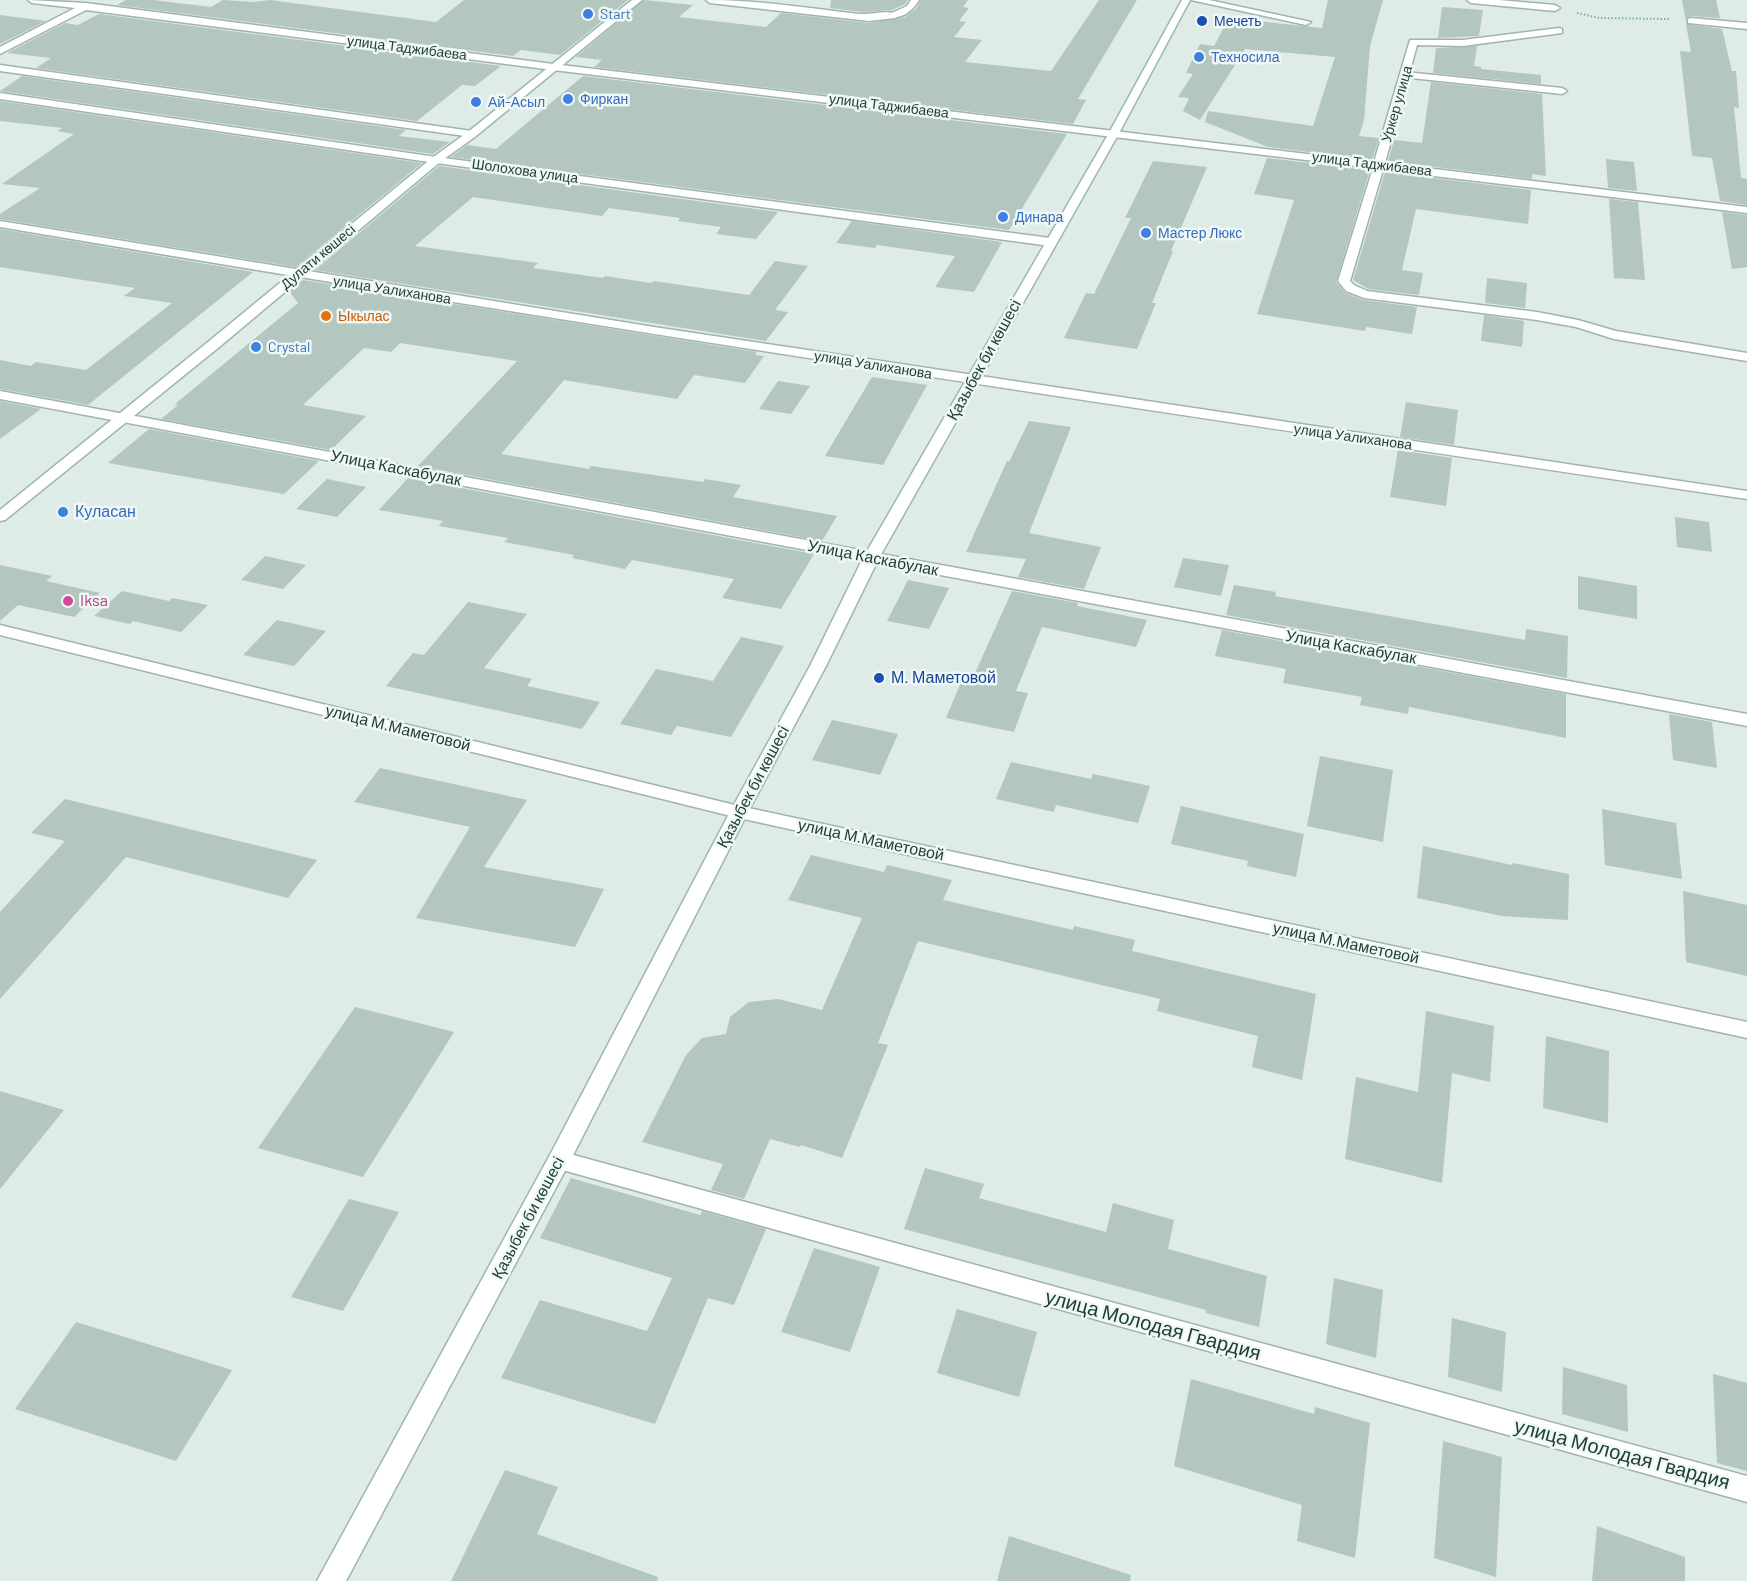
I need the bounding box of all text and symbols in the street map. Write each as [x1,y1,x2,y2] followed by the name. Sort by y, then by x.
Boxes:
[600,6,631,22] place label: Start
[581,7,595,21] marker: Start
[1214,13,1261,29] place label: Мечеть
[1195,14,1209,28] marker: Мечеть
[346,32,468,64] street label: улица Таджибаева
[1211,49,1280,65] place label: Техносила
[1192,50,1206,64] marker: Техносила
[1378,64,1416,144] street label: Уркер улица
[828,90,950,122] street label: улица Таджибаева
[580,91,628,107] place label: Фиркан
[561,92,575,106] marker: Фиркан
[488,94,545,110] place label: Ай-Асыл
[469,95,483,109] marker: Ай-Асыл
[1311,148,1433,180] street label: улица Таджибаева
[471,155,579,187] street label: Шолохова улица
[1015,209,1063,225] place label: Динара
[996,210,1010,224] marker: Динара
[277,221,359,293] street label: Дулати көшесі
[1158,225,1242,241] place label: Мастер Люкс
[1139,226,1153,240] marker: Мастер Люкс
[332,272,452,308] street label: улица Уалиханова
[943,296,1025,424] street label: Қазыбек би көшесі
[338,308,390,324] place label: Ыкылас
[319,309,333,323] marker: Ыкылас
[268,339,310,355] place label: Crystal
[249,340,263,354] marker: Crystal
[813,347,933,383] street label: улица Уалиханова
[1293,420,1413,454] street label: улица Уалиханова
[329,446,463,490] street label: Улица Каскабулак
[75,502,136,522] place label: Куласан
[56,505,70,519] marker: Куласан
[806,536,940,580] street label: Улица Каскабулак
[80,591,108,611] place label: Iksa
[61,594,75,608] marker: Iksa
[1284,626,1418,668] street label: Улица Каскабулак
[891,668,996,688] place label: М. Маметовой
[872,671,886,685] marker: М. Маметовой
[323,701,473,755] street label: улица М.Маметовой
[713,723,793,851] street label: Қазыбек би көшесі
[796,815,946,865] street label: улица М.Маметовой
[1271,918,1421,968] street label: улица М.Маметовой
[488,1154,568,1282] street label: Қазыбек би көшесі
[1043,1285,1263,1365] street label: улица Молодая Гвардия
[1512,1414,1732,1494] street label: улица Молодая Гвардия

